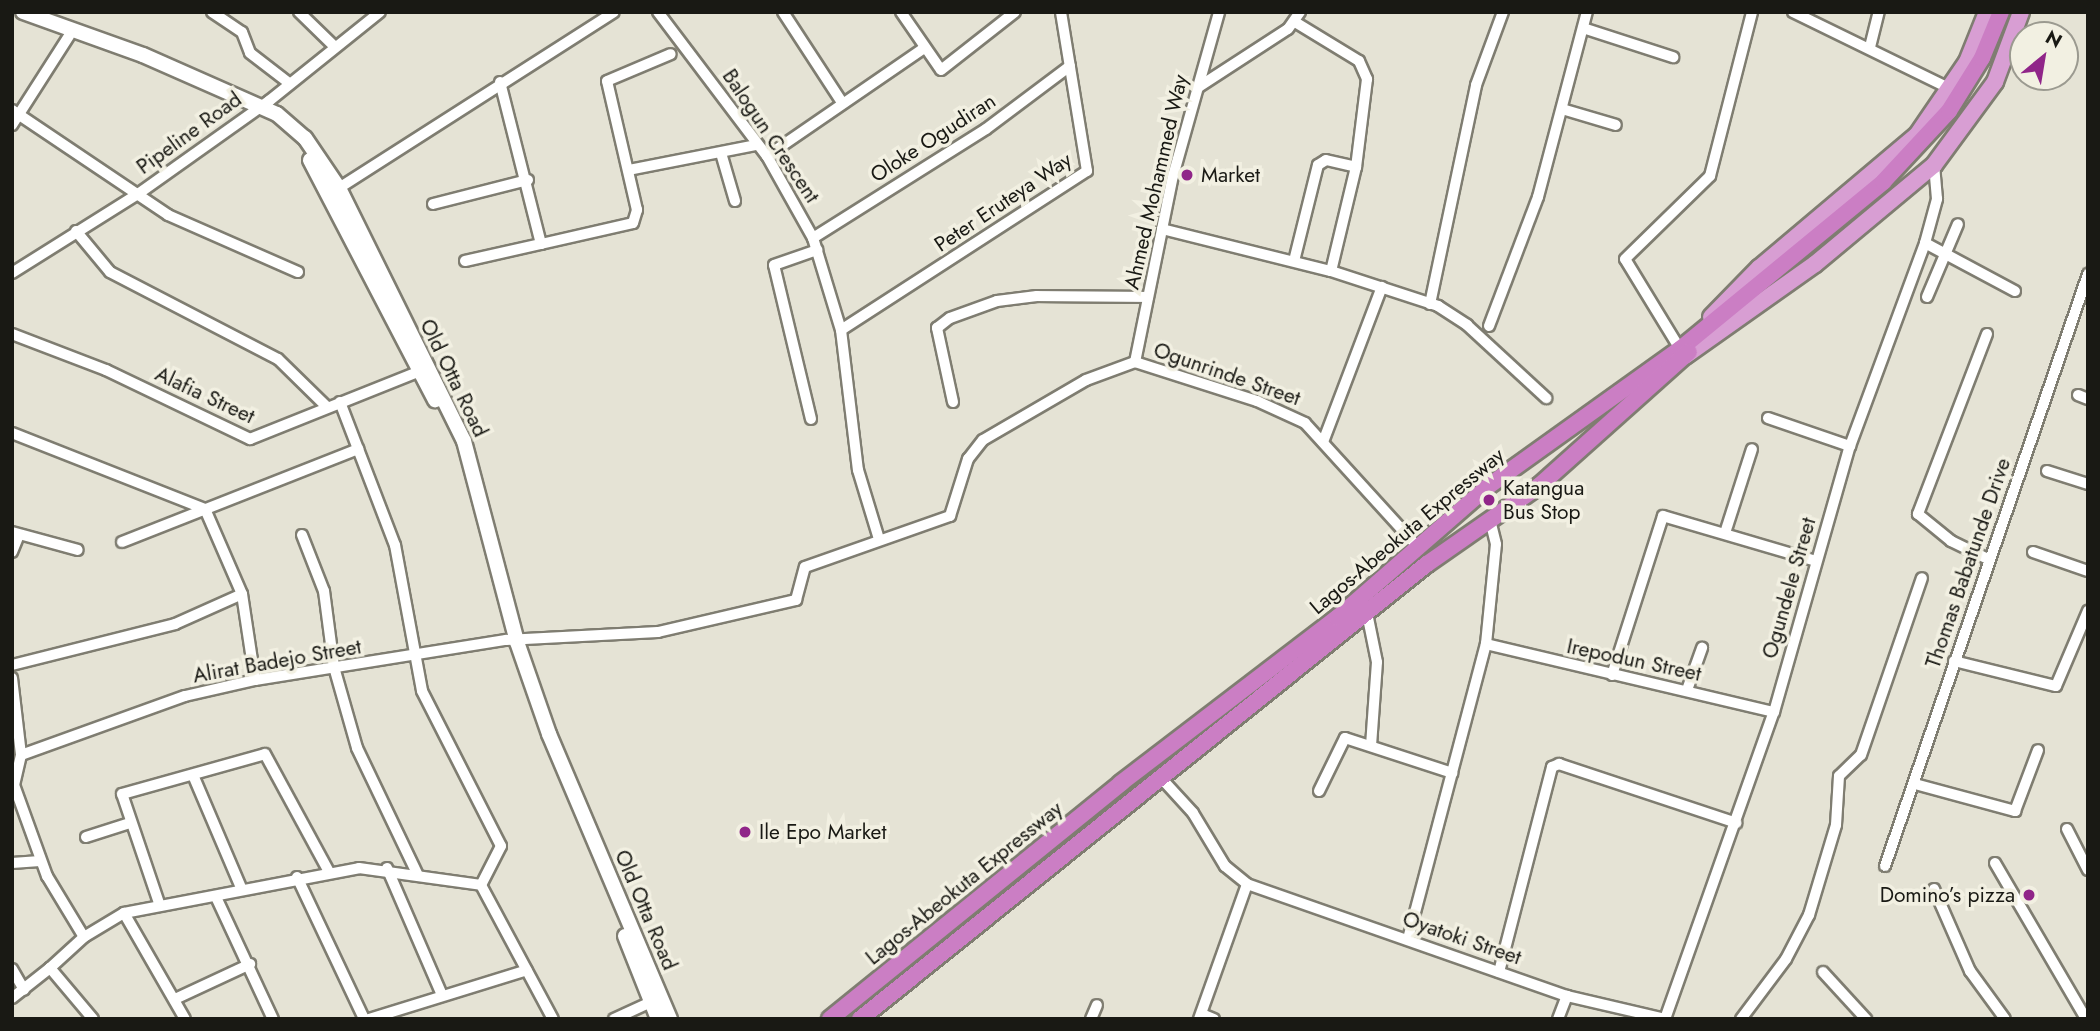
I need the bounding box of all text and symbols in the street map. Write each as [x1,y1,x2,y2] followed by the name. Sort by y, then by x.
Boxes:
[2009,21,2079,91] north arrow
[2040,24,2067,55] text: N
[717,64,825,208] street label: Balogun Crescent
[1119,72,1193,292] street label: Ahmed Mohammed Way
[132,87,246,179] street label: Pipeline Road
[866,88,1000,188] street label: Oloke Ogudiran
[930,147,1076,257] street label: Peter Eruteya Way
[1201,162,1260,188] place label: Market
[1179,167,1195,183] marker: Market
[415,315,493,441] street label: Old Otta Road
[1150,337,1304,411] street label: Ogunrinde Street
[151,361,259,429] street label: Alafia Street
[1305,442,1509,620] street label: Lagos-Abeokuta Expressway
[1920,455,2016,671] street label: Thomas Babatunde Drive
[1503,475,1584,525] place label: Katangua Bus Stop
[1481,492,1497,508] marker: Katangua Bus Stop
[1757,515,1821,661] street label: Ogundele Street
[1565,633,1703,687] street label: Irepodun Street
[191,634,363,688] street label: Alirat Badejo Street
[861,796,1067,970] street label: Lagos-Abeokuta Expressway
[759,819,886,845] place label: Ile Epo Market
[737,824,753,840] marker: Ile Epo Market
[609,846,683,974] street label: Old Otta Road
[1880,882,2015,908] place label: Domino’s pizza
[2021,887,2037,903] marker: Domino’s pizza
[1399,906,1525,970] street label: Oyatoki Street

